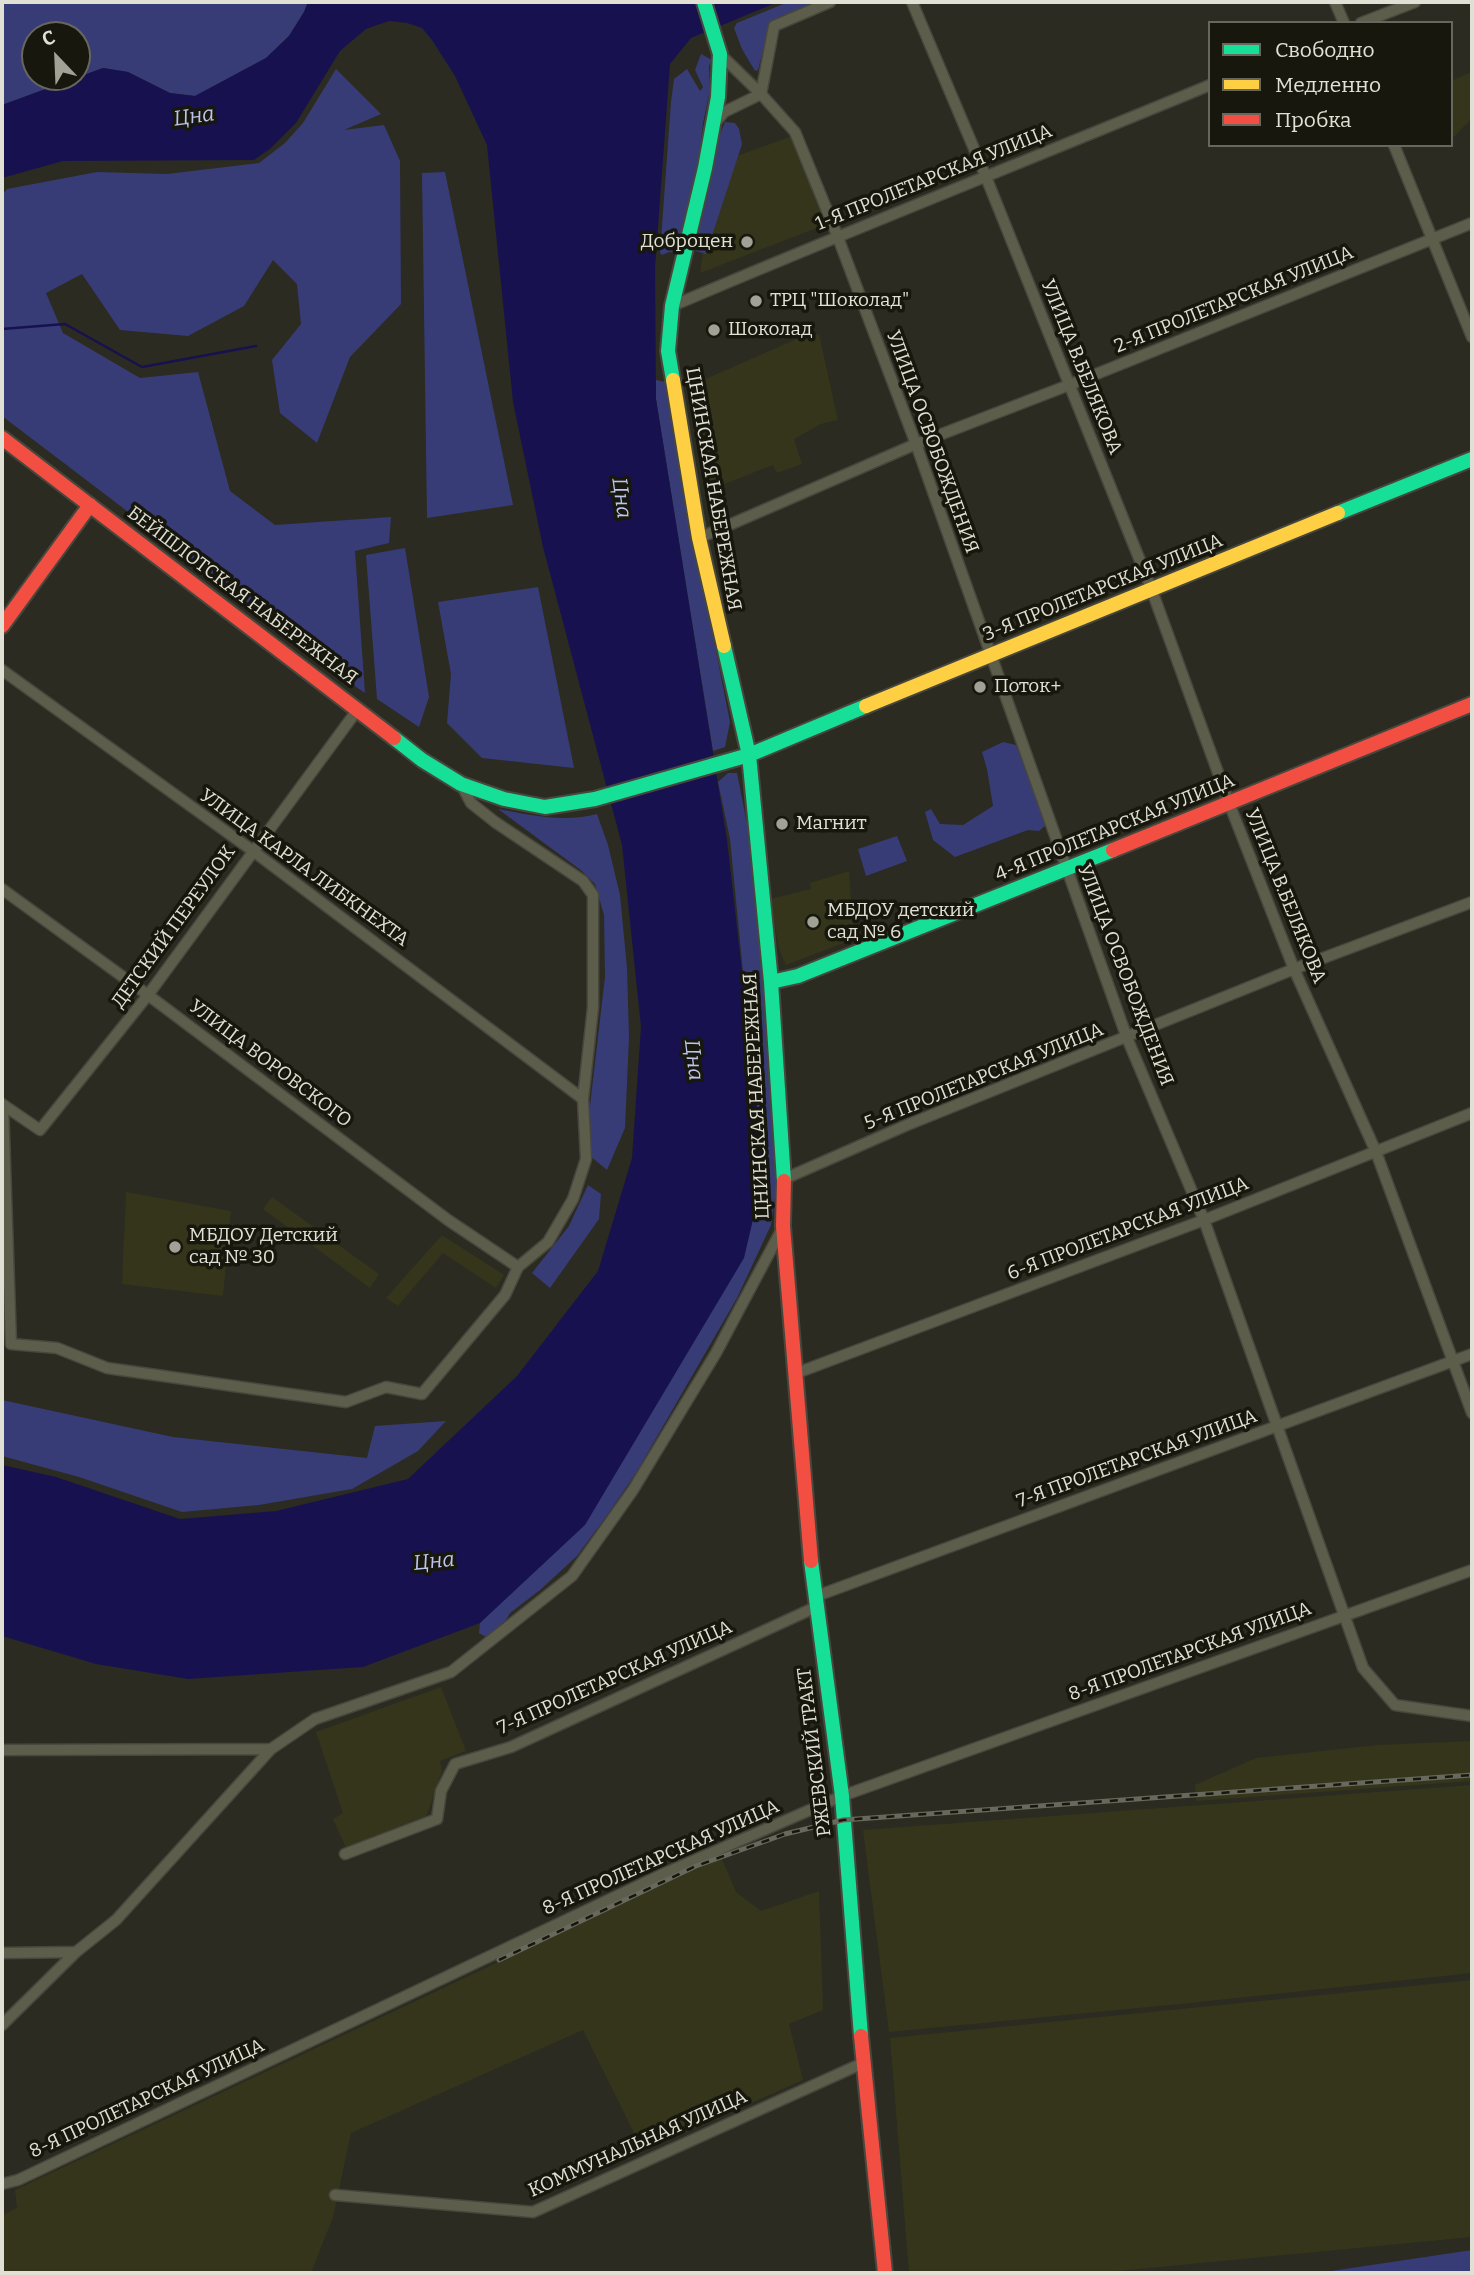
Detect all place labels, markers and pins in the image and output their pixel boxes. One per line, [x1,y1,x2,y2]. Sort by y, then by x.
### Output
place label: Доброцен [641,231,733,253]
marker: Доброцен [739,234,755,250]
place label: ТРЦ "Шоколад" [770,290,909,312]
marker: ТРЦ "Шоколад" [748,293,764,309]
place label: Шоколад [728,319,812,341]
marker: Шоколад [706,322,722,338]
place label: Поток+ [994,676,1061,698]
marker: Поток+ [972,679,988,695]
place label: Магнит [796,813,867,835]
marker: Магнит [774,816,790,832]
place label: МБДОУ детский сад № 6 [827,900,974,944]
marker: МБДОУ детский сад № 6 [805,914,821,930]
place label: МБДОУ Детский сад № 30 [189,1225,338,1269]
marker: МБДОУ Детский сад № 30 [167,1239,183,1255]

